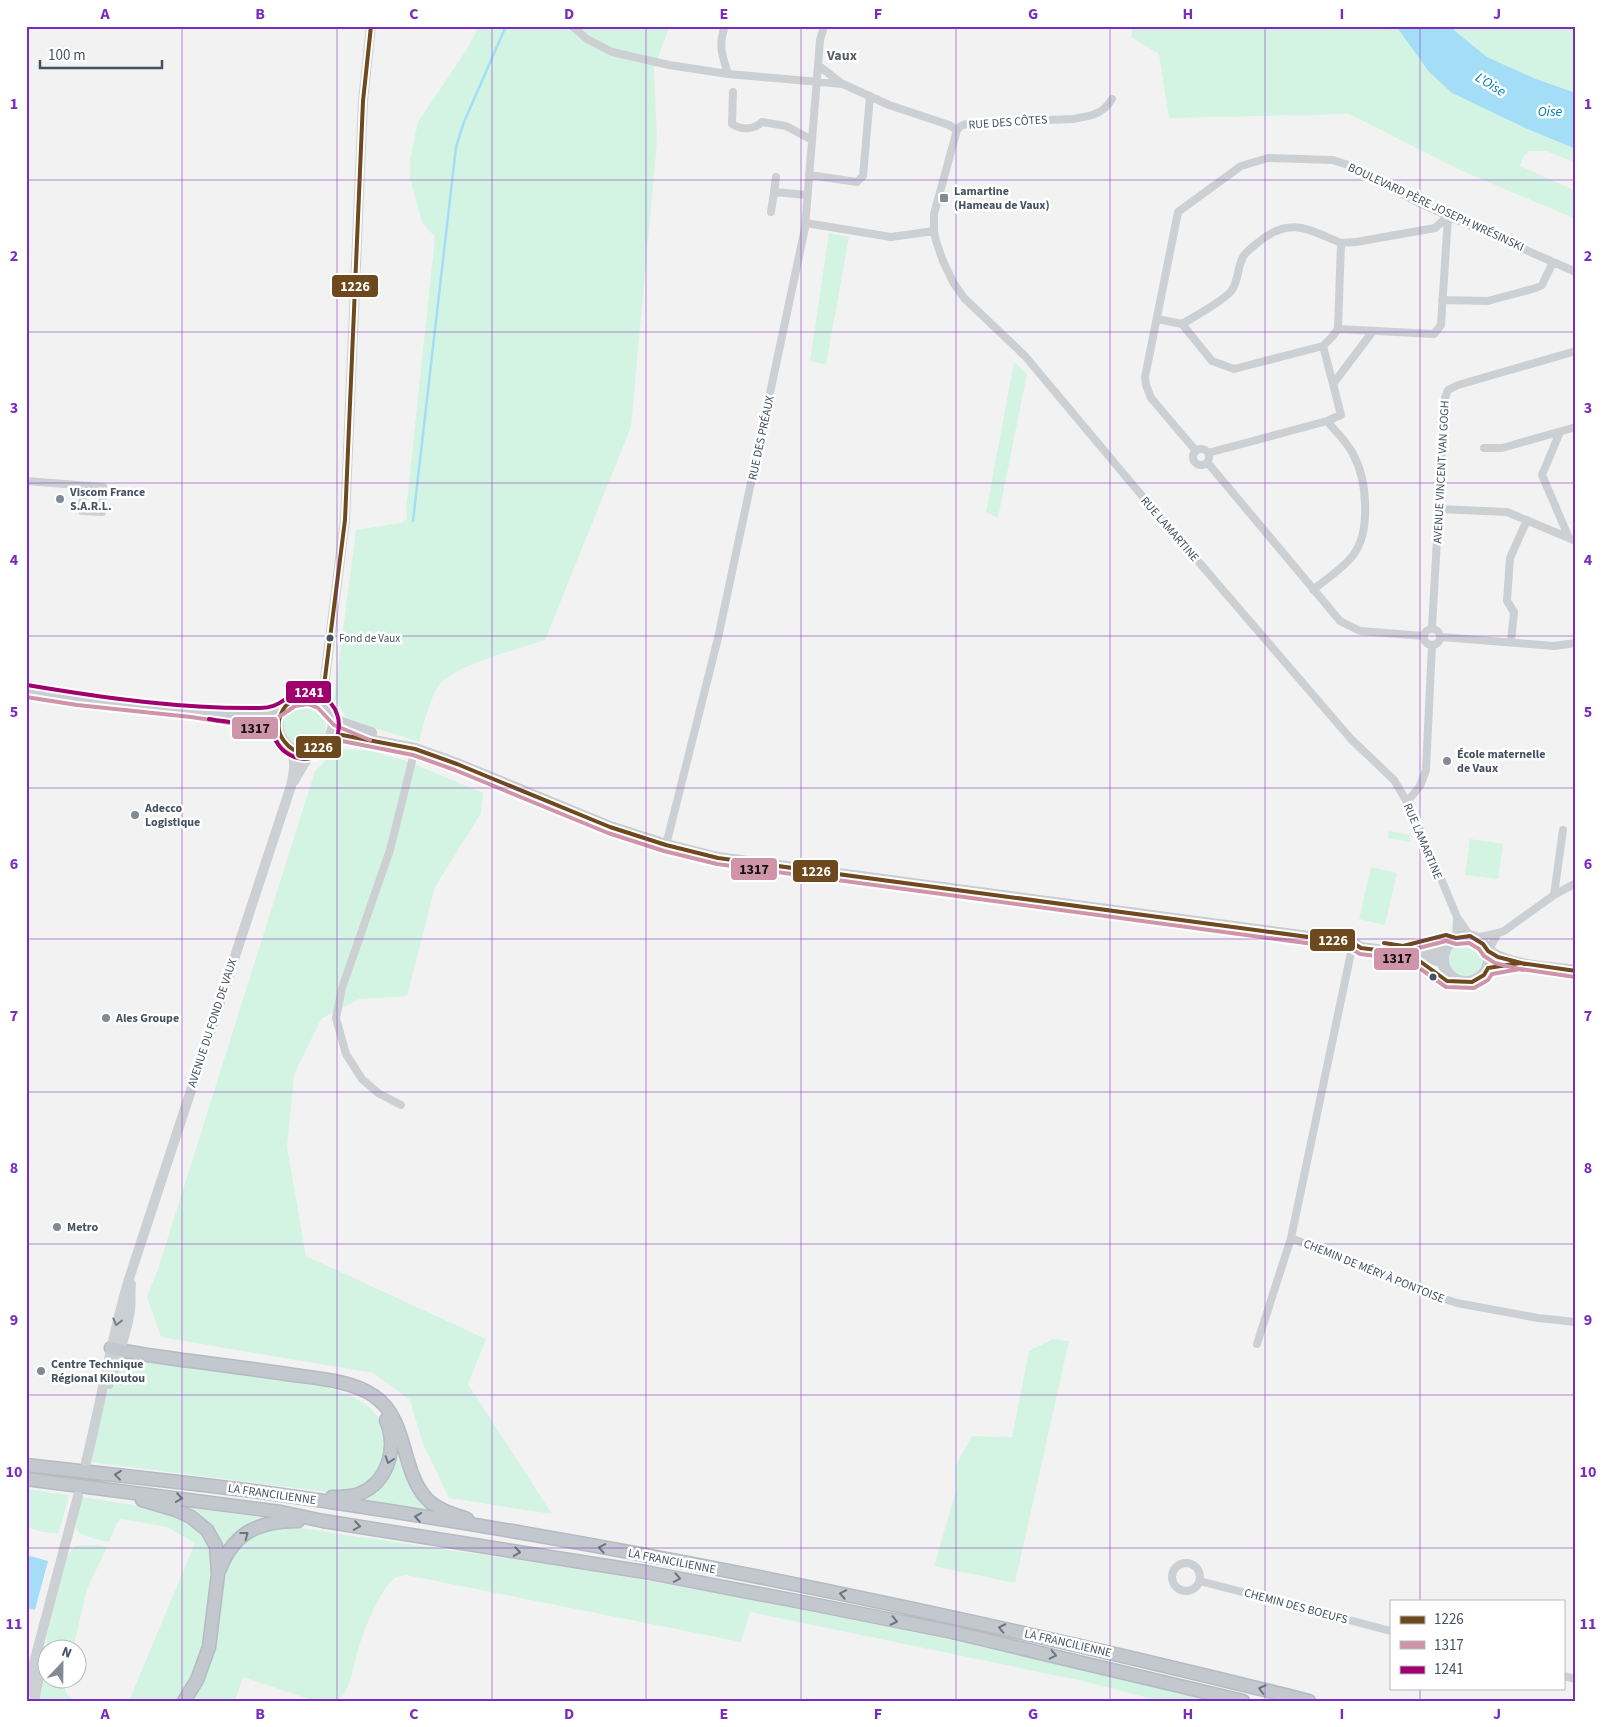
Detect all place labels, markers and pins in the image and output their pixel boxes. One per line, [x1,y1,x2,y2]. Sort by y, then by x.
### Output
place label: Lamartine (Hameau de Vaux) [954,183,1050,214]
marker: Lamartine (Hameau de Vaux) [938,192,950,204]
place label: Viscom France S.A.R.L. [69,484,145,515]
marker: Viscom France S.A.R.L. [54,493,66,505]
place label: Fond de Vaux [339,631,400,646]
marker: Fond de Vaux [325,633,335,643]
place label: École maternelle de Vaux [1457,746,1545,777]
marker: École maternelle de Vaux [1441,755,1453,767]
place label: Adecco Logistique [144,800,200,831]
marker: Adecco Logistique [129,809,141,821]
unlabelled marker [1428,972,1438,982]
place label: Ales Groupe [115,1010,179,1027]
marker: Ales Groupe [100,1012,112,1024]
place label: Metro [67,1219,98,1236]
marker: Metro [51,1221,63,1233]
place label: Centre Technique Régional Kiloutou [51,1356,145,1387]
marker: Centre Technique Régional Kiloutou [35,1365,47,1377]

